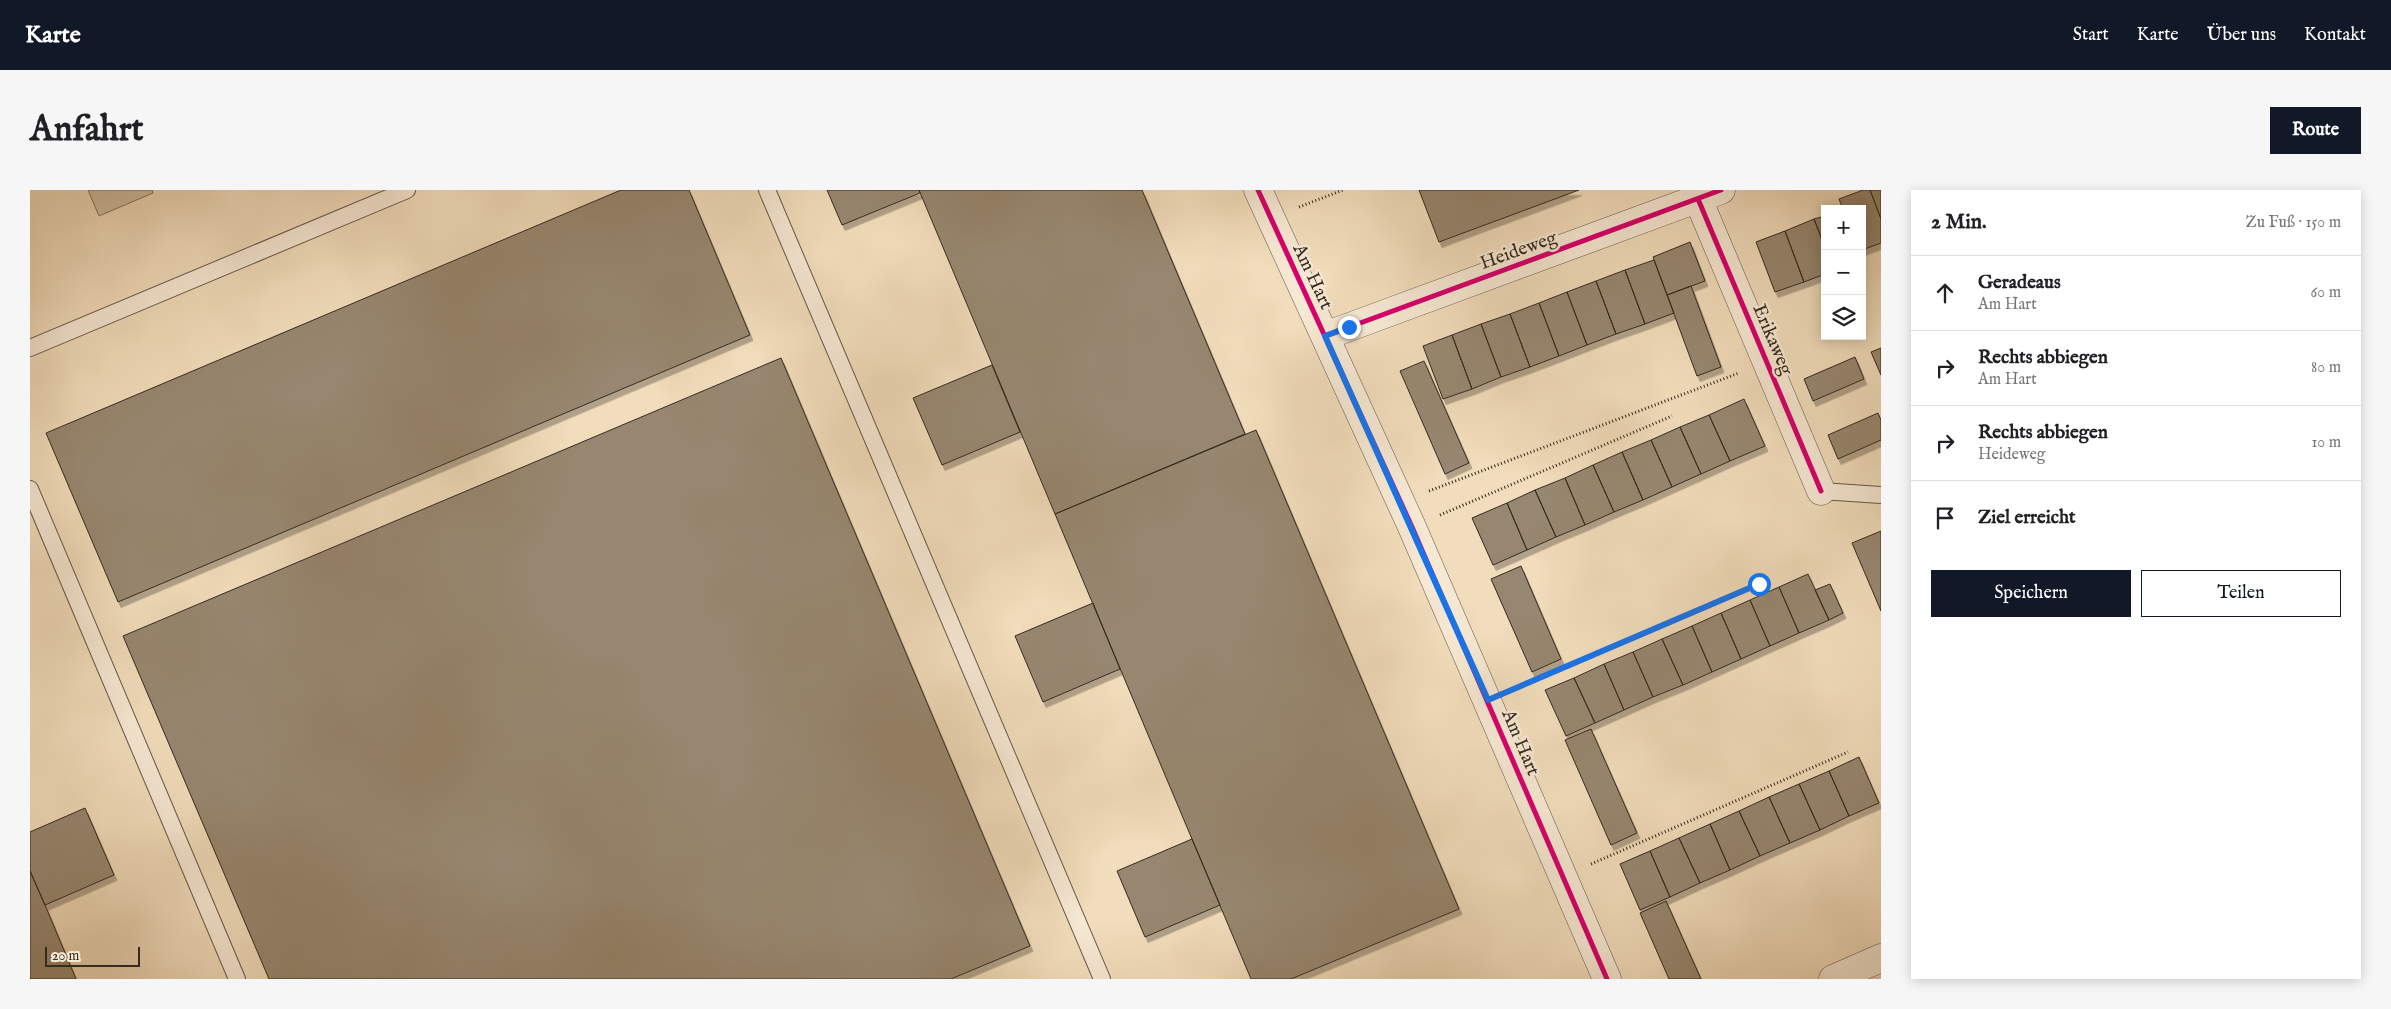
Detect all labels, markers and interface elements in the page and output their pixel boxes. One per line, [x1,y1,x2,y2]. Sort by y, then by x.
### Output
text: Karte [25,20,81,51]
text: Start [2073,24,2109,47]
text: Karte [2137,24,2179,47]
text: Über uns [2207,24,2276,47]
text: Kontakt [2304,24,2366,47]
button: Route [2270,107,2361,154]
text: Anfahrt [30,108,144,153]
map controls [1821,205,1866,340]
button: + [1821,205,1866,250]
text: 2 Min. [1931,209,1987,236]
text: Zu Fuß · 150 m [2245,213,2341,233]
street label: Heideweg [1477,226,1561,276]
street label: Am Hart [1286,239,1338,314]
button: − [1821,250,1866,295]
text: Geradeaus [1978,271,2061,295]
icon: ahead [1931,279,1959,307]
text: 60 m [2311,283,2341,303]
button: layers [1821,295,1866,340]
text: Am Hart [1978,295,2037,315]
street label: Erikaweg [1747,301,1798,380]
route end [1338,316,1361,339]
text: Rechts abbiegen [1978,346,2108,370]
icon: right [1931,354,1959,382]
text: 80 m [2311,358,2341,378]
text: Am Hart [1978,370,2037,390]
text: Rechts abbiegen [1978,421,2108,445]
icon: right [1931,429,1959,457]
text: 10 m [2311,433,2341,453]
text: Heideweg [1978,445,2045,465]
icon: arrive [1931,504,1959,532]
text: Ziel erreicht [1978,506,2076,530]
button: Speichern [1931,570,2131,617]
button: Teilen [2141,570,2341,617]
route start [1748,573,1771,596]
street label: Am Hart [1495,705,1545,780]
scale bar [45,944,140,967]
text: 20 m [52,947,79,965]

